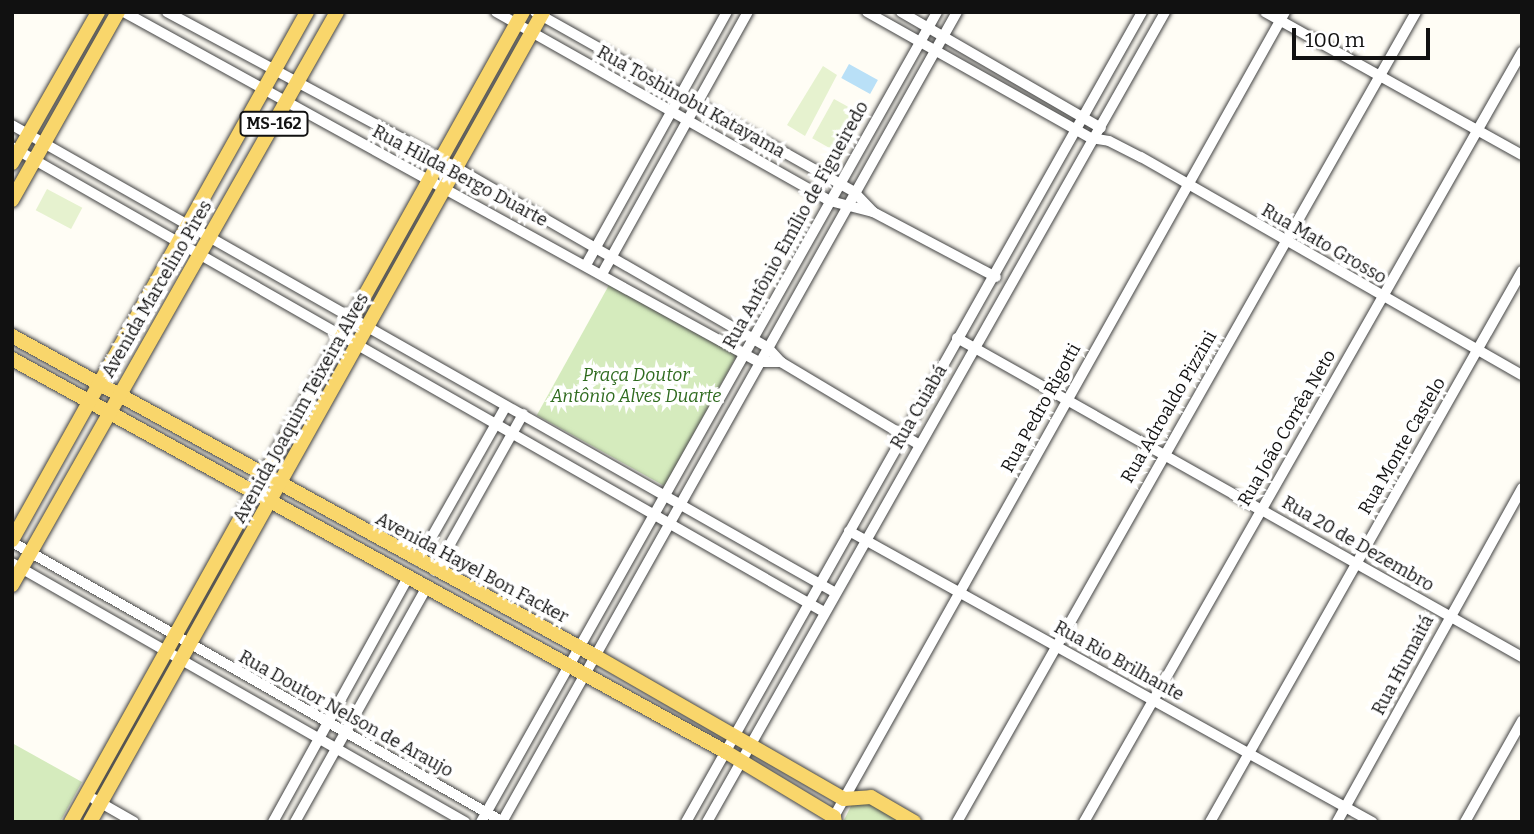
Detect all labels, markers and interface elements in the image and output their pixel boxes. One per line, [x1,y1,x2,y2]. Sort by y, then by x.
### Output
scale bar [1296,14,1434,58]
text: 100 m [1305,27,1365,53]
street label: Rua Toshinobu Katayama [593,41,789,163]
street label: Rua Antônio Emílio de Figueiredo [719,97,873,353]
road number: MS-162 [239,112,309,136]
street label: Rua Hilda Bergo Duarte [369,121,551,231]
street label: Avenida Marcelino Pires [97,196,217,382]
street label: Rua Mato Grosso [1258,199,1390,289]
street label: Avenida Joaquim Teixeira Alves [229,289,373,527]
street label: Rua Adroaldo Pizzini [1117,327,1221,487]
street label: Rua Pedro Rigotti [997,340,1085,476]
street label: Rua João Corrêa Neto [1234,346,1340,510]
street label: Rua Cuiabá [886,361,952,453]
park label: Praça Doutor Antônio Alves Duarte [551,365,721,408]
street label: Rua Monte Castelo [1354,374,1450,518]
street label: Rua 20 de Dezembro [1278,492,1438,596]
street label: Avenida Hayel Bon Facker [372,508,572,628]
street label: Rua Humaitá [1368,611,1438,719]
street label: Rua Rio Brilhante [1050,616,1188,706]
street label: Rua Doutor Nelson de Araujo [235,646,457,782]

